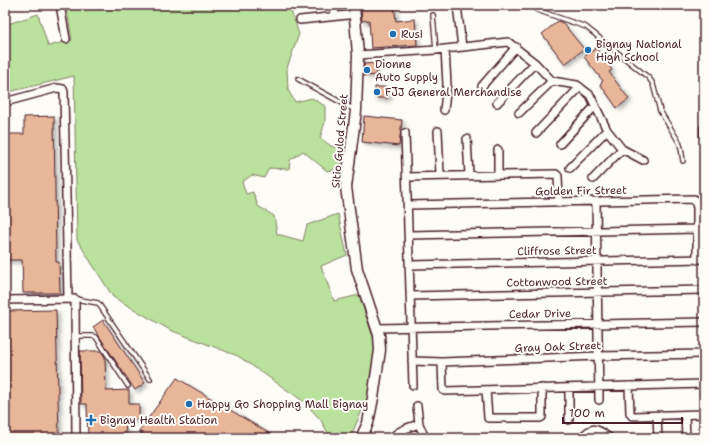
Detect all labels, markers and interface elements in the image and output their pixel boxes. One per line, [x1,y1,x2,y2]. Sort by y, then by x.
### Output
place label: Rusi [401,27,423,42]
marker: Rusi [388,29,398,39]
place label: Bignay National High School [596,37,682,65]
marker: Bignay National High School [583,45,593,55]
place label: Dionne Auto Supply [375,57,438,85]
marker: Dionne Auto Supply [362,65,372,75]
place label: FJJ General Merchandise [385,85,522,100]
marker: FJJ General Merchandise [372,87,382,97]
street label: Sitio Gulod Street [328,93,352,189]
street label: Golden Fir Street [535,183,627,199]
street label: Cliffrose Street [517,243,597,259]
street label: Cottonwood Street [506,274,608,290]
street label: Cedar Drive [509,306,571,322]
street label: Gray Oak Street [514,338,602,356]
place label: Happy Go Shopping Mall Bignay [197,397,368,412]
marker: Happy Go Shopping Mall Bignay [184,399,194,409]
scale bar [563,399,682,425]
text: 100 m [569,405,605,421]
place label: Bignay Health Station [100,413,217,428]
marker: Bignay Health Station [85,414,97,426]

